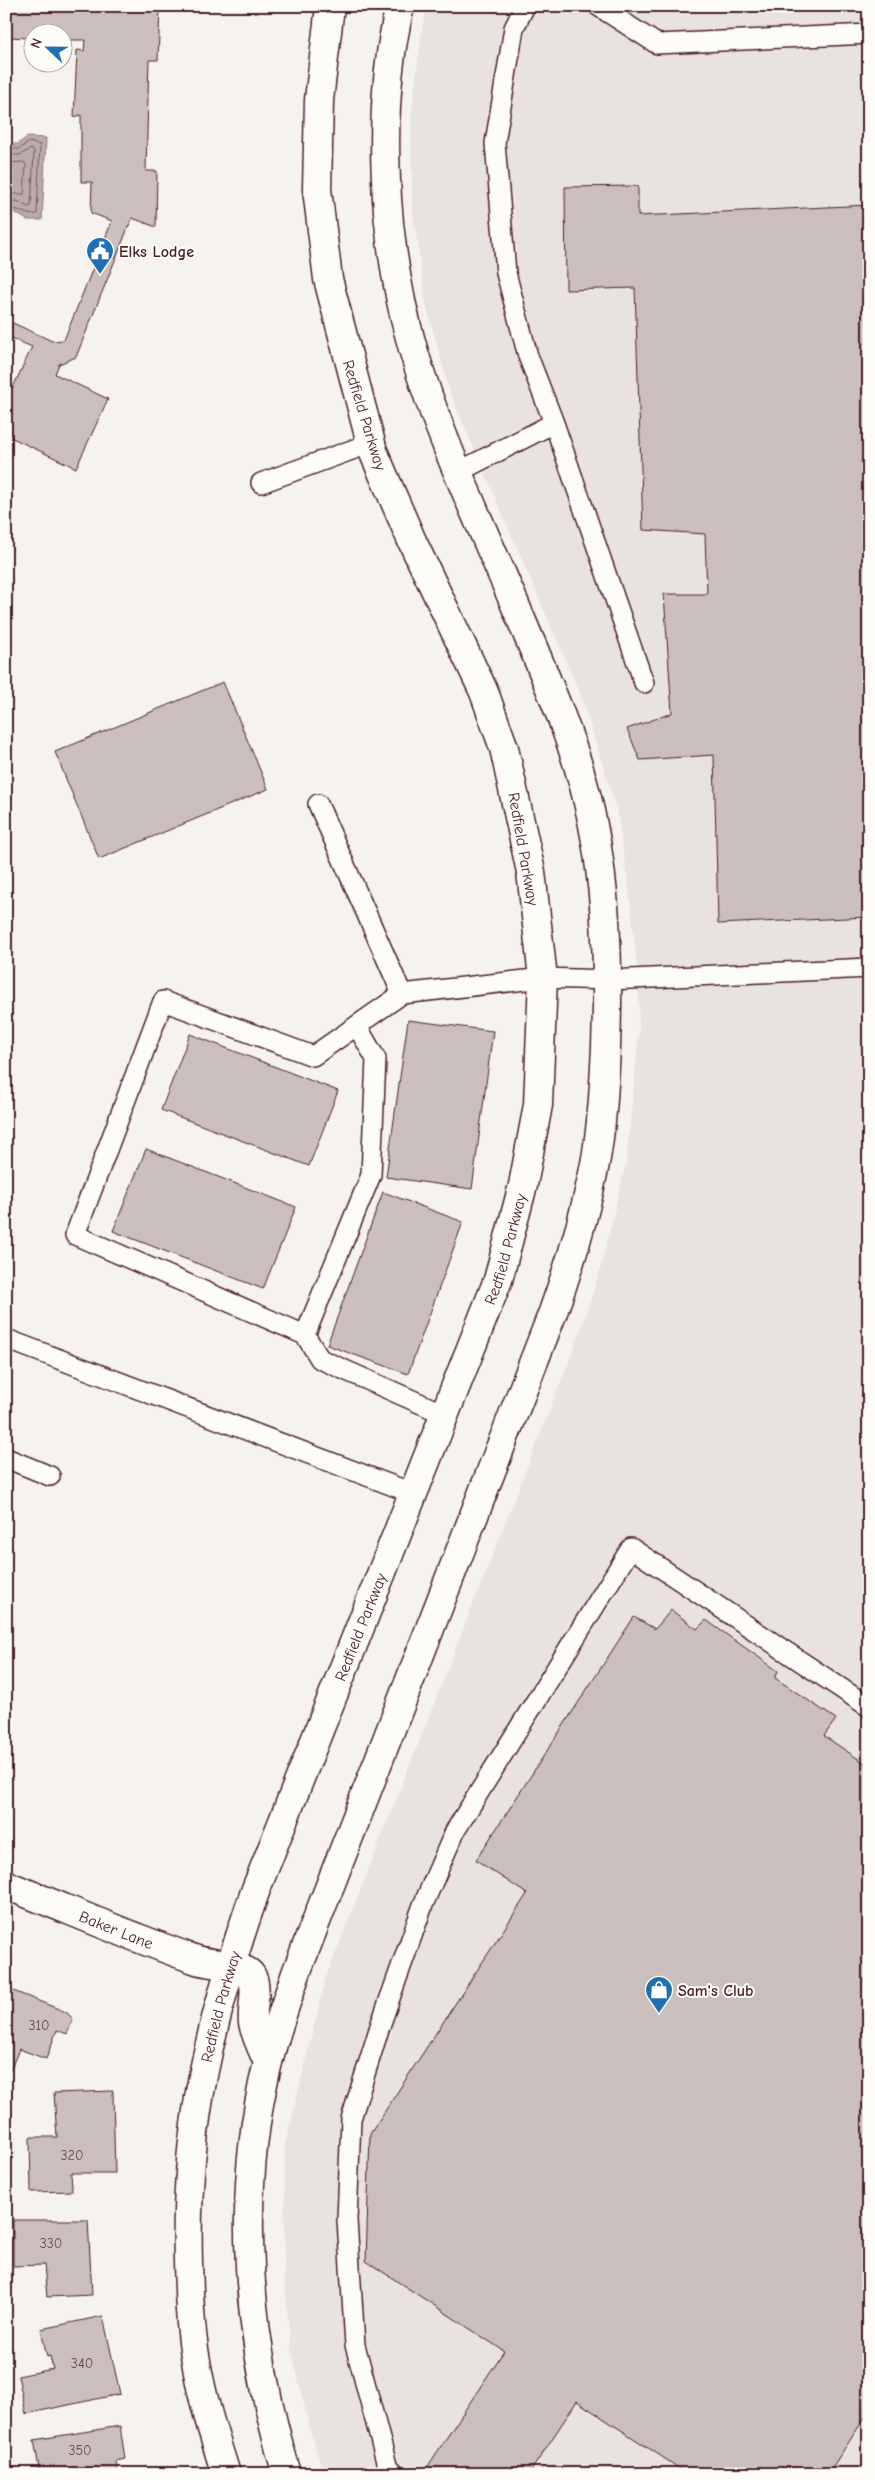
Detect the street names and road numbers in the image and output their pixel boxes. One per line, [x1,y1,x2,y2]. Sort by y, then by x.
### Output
street label: Redfield Parkway [339,358,390,474]
street label: Redfield Parkway [504,791,542,908]
street label: Redfield Parkway [481,1191,531,1308]
street label: Redfield Parkway [332,1570,391,1684]
street label: Baker Lane [76,1907,156,1953]
street label: Redfield Parkway [198,1948,245,2064]

